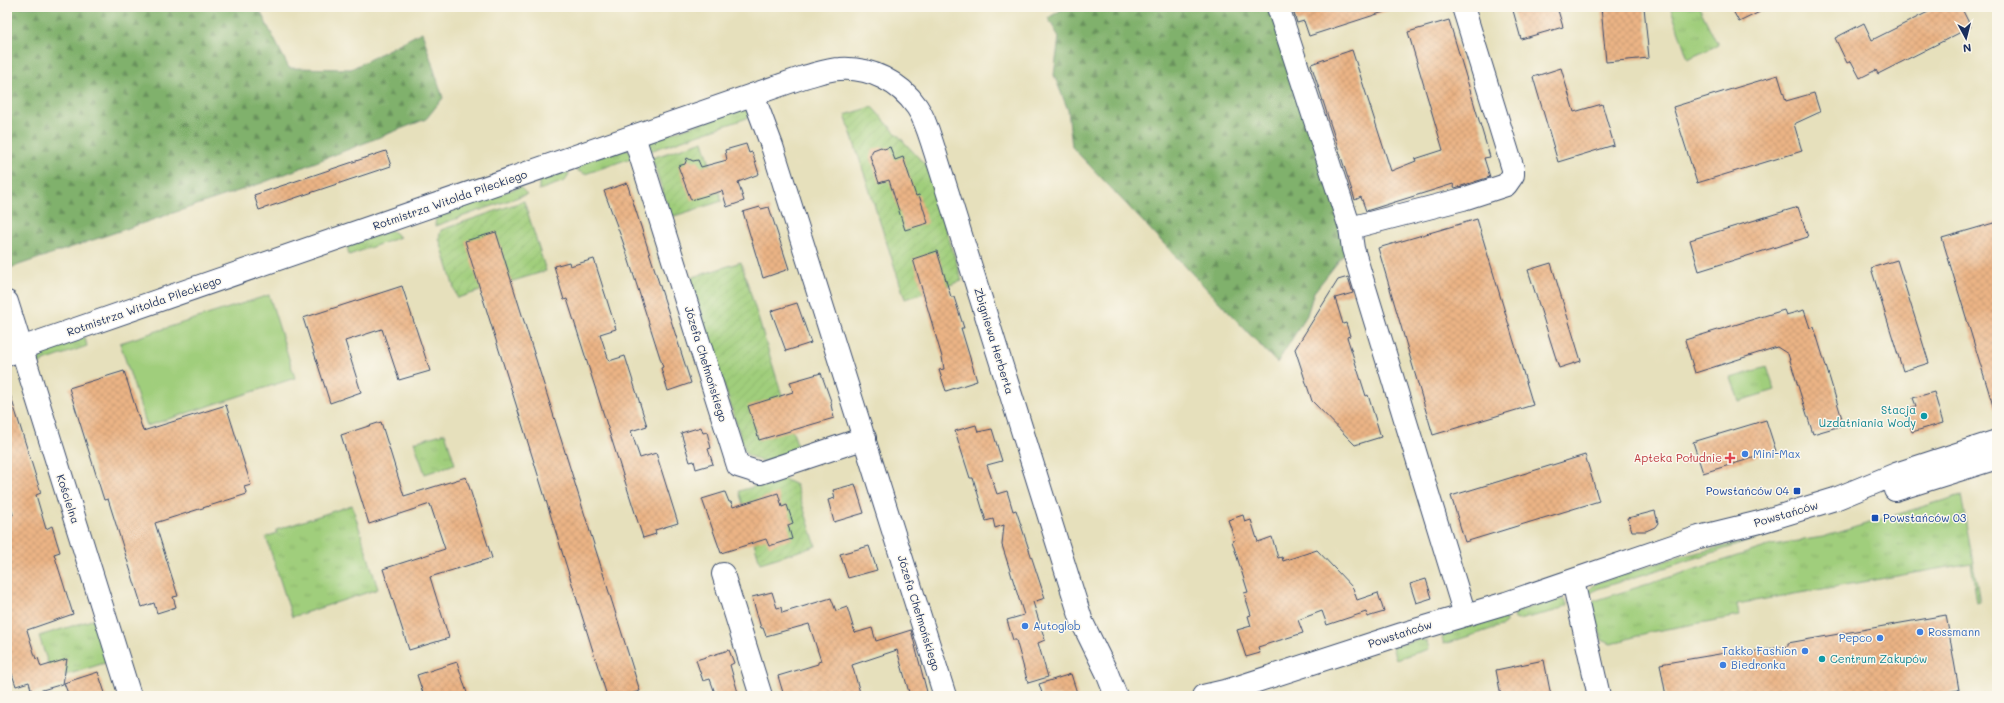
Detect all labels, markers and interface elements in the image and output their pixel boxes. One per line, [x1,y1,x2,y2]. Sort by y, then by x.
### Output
north arrow [1946,18,1986,58]
text: N [1962,40,1972,56]
street label: Rotmistrza Witolda Pileckiego [371,166,529,233]
street label: Rotmistrza Witolda Pileckiego [65,272,223,339]
street label: Zbigniewa Herberta [971,286,1018,396]
street label: Józefa Chełmońskiego [682,304,731,424]
place label: Stacja Uzdatniania Wody [1819,402,1916,430]
marker: Stacja Uzdatniania Wody [1919,411,1929,421]
place label: Mini-Max [1753,446,1801,461]
marker: Mini-Max [1740,449,1750,459]
place label: Apteka Południe [1634,450,1722,465]
marker: Apteka Południe [1725,453,1735,463]
street label: Kościelna [53,472,84,526]
place label: Powstańców 04 [1706,483,1790,498]
marker: Powstańców 04 [1792,486,1802,496]
street label: Powstańców [1752,497,1820,530]
place label: Powstańców 03 [1883,510,1967,525]
marker: Powstańców 03 [1870,513,1880,523]
street label: Józefa Chełmońskiego [895,553,944,673]
street label: Powstańców [1366,616,1434,651]
place label: Autoglob [1033,618,1081,633]
marker: Autoglob [1020,621,1030,631]
place label: Rossmann [1928,624,1980,639]
marker: Rossmann [1915,627,1925,637]
place label: Pepco [1839,630,1872,645]
marker: Pepco [1875,633,1885,643]
place label: Takko Fashion [1722,643,1797,658]
marker: Takko Fashion [1800,646,1810,656]
place label: Centrum Zakupów [1830,651,1927,666]
marker: Centrum Zakupów [1817,654,1827,664]
place label: Biedronka [1731,657,1786,672]
marker: Biedronka [1718,660,1728,670]

